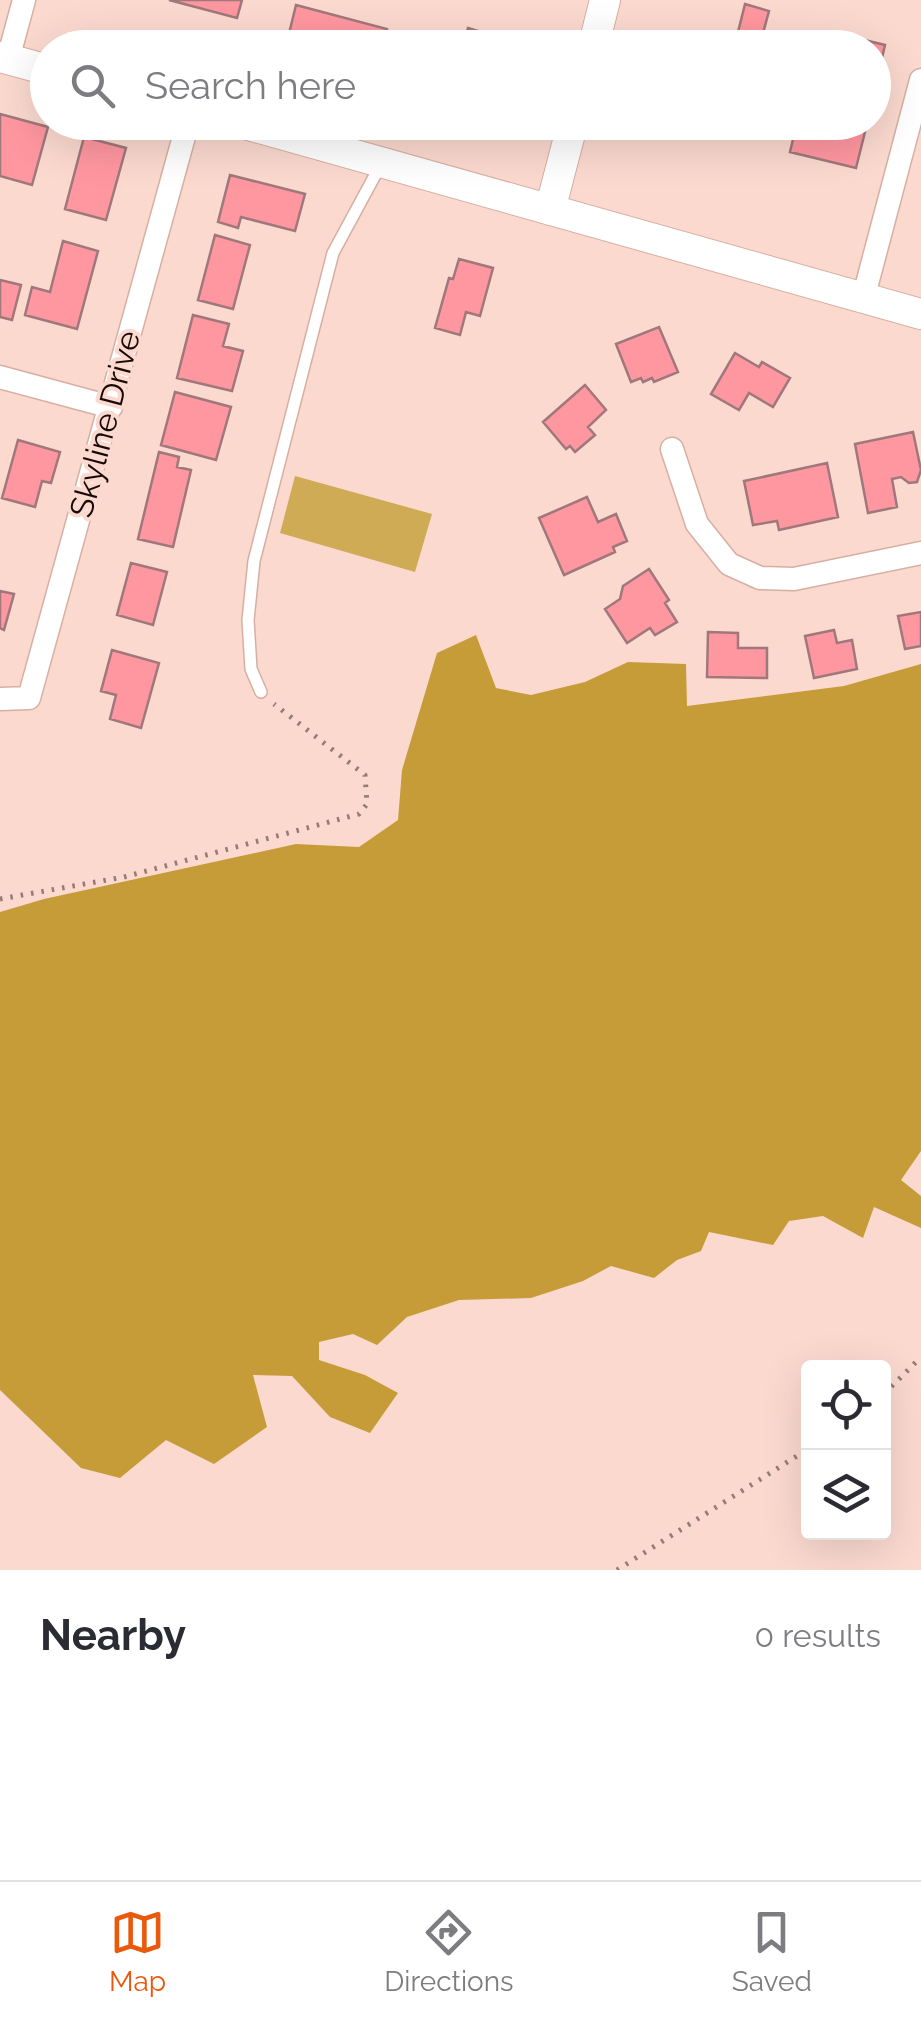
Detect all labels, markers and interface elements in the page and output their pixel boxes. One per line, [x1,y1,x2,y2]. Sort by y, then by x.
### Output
search box [30,30,891,140]
icon: search [65,58,120,113]
text: Search here [145,63,356,108]
street label: Skyline Drive [62,327,147,521]
map controls [801,1360,891,1540]
button: locate [801,1360,891,1450]
button: layers [801,1450,891,1540]
text: Nearby [40,1611,186,1660]
text: 0 results [754,1617,881,1654]
tab: Map [109,1905,166,1998]
tab: Directions [384,1905,514,1998]
tab: Saved [732,1905,812,1998]

